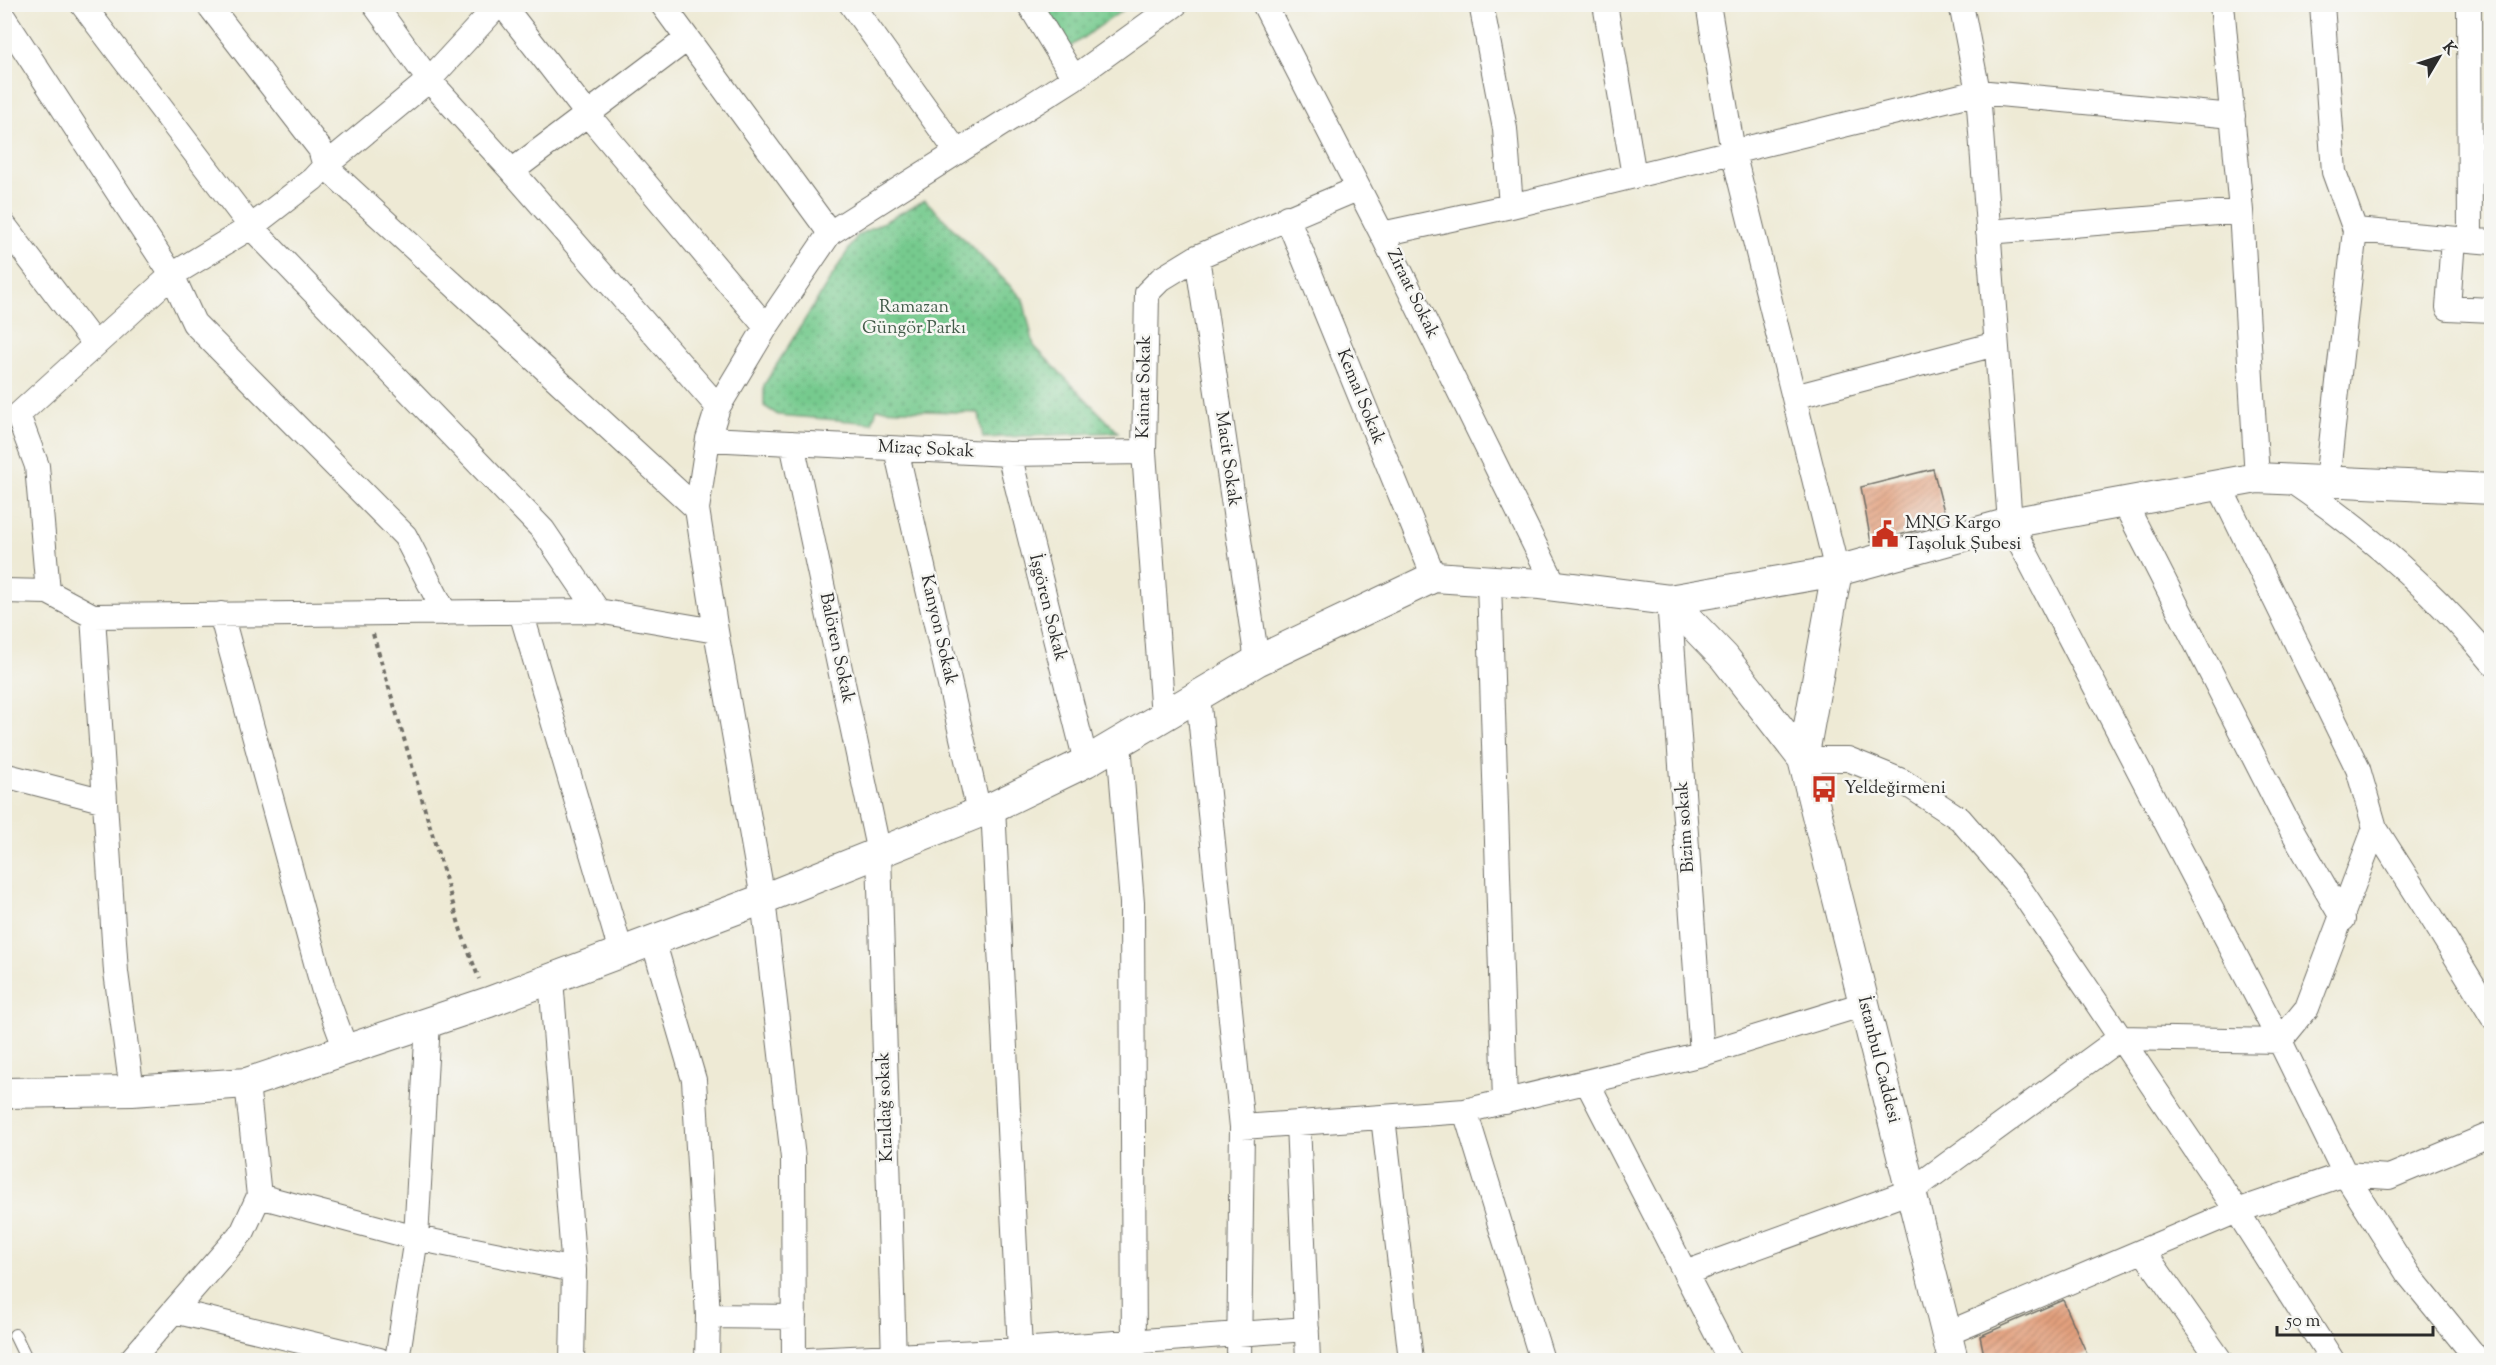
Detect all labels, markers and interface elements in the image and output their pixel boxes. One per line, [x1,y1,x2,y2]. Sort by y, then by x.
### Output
north arrow [2409,27,2469,87]
text: K [2436,37,2462,61]
street label: Ziraat Sokak [1379,245,1445,343]
park label: Ramazan Güngör Parkı [862,295,966,342]
street label: Kainat Sokak [1131,335,1159,439]
street label: Kemal Sokak [1329,345,1391,449]
street label: Macit Sokak [1207,410,1247,509]
street label: Mizaç Sokak [877,434,975,466]
place label: MNG Kargo Taşoluk Şubesi [1905,511,2021,558]
public building icon: MNG Kargo Taşoluk Şubesi [1870,519,1900,549]
street label: İşgören Sokak [1021,552,1073,664]
street label: Kanyon Sokak [913,572,963,688]
street label: Balören Sokak [812,590,860,706]
bus stop icon: Yeldeğirmeni [1809,774,1839,804]
place label: Yeldeğirmeni [1844,776,1946,802]
street label: Bizim sokak [1670,780,1702,874]
street label: İstanbul Caddesi [1850,994,1906,1126]
street label: Kızıldağ sokak [871,1051,901,1163]
scale bar [2277,1299,2433,1337]
text: 50 m [2285,1309,2321,1335]

